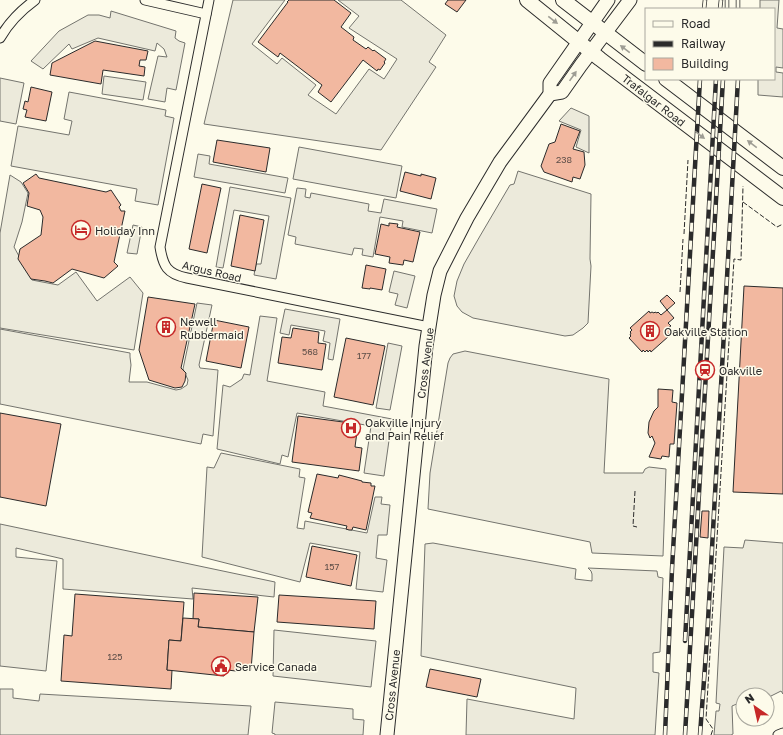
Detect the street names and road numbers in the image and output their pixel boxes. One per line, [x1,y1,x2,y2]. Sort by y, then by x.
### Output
street label: Trafalgar Road [620,71,688,129]
street label: Argus Road [181,258,243,284]
street label: Cross Avenue [414,327,436,399]
street label: Cross Avenue [382,649,402,721]

